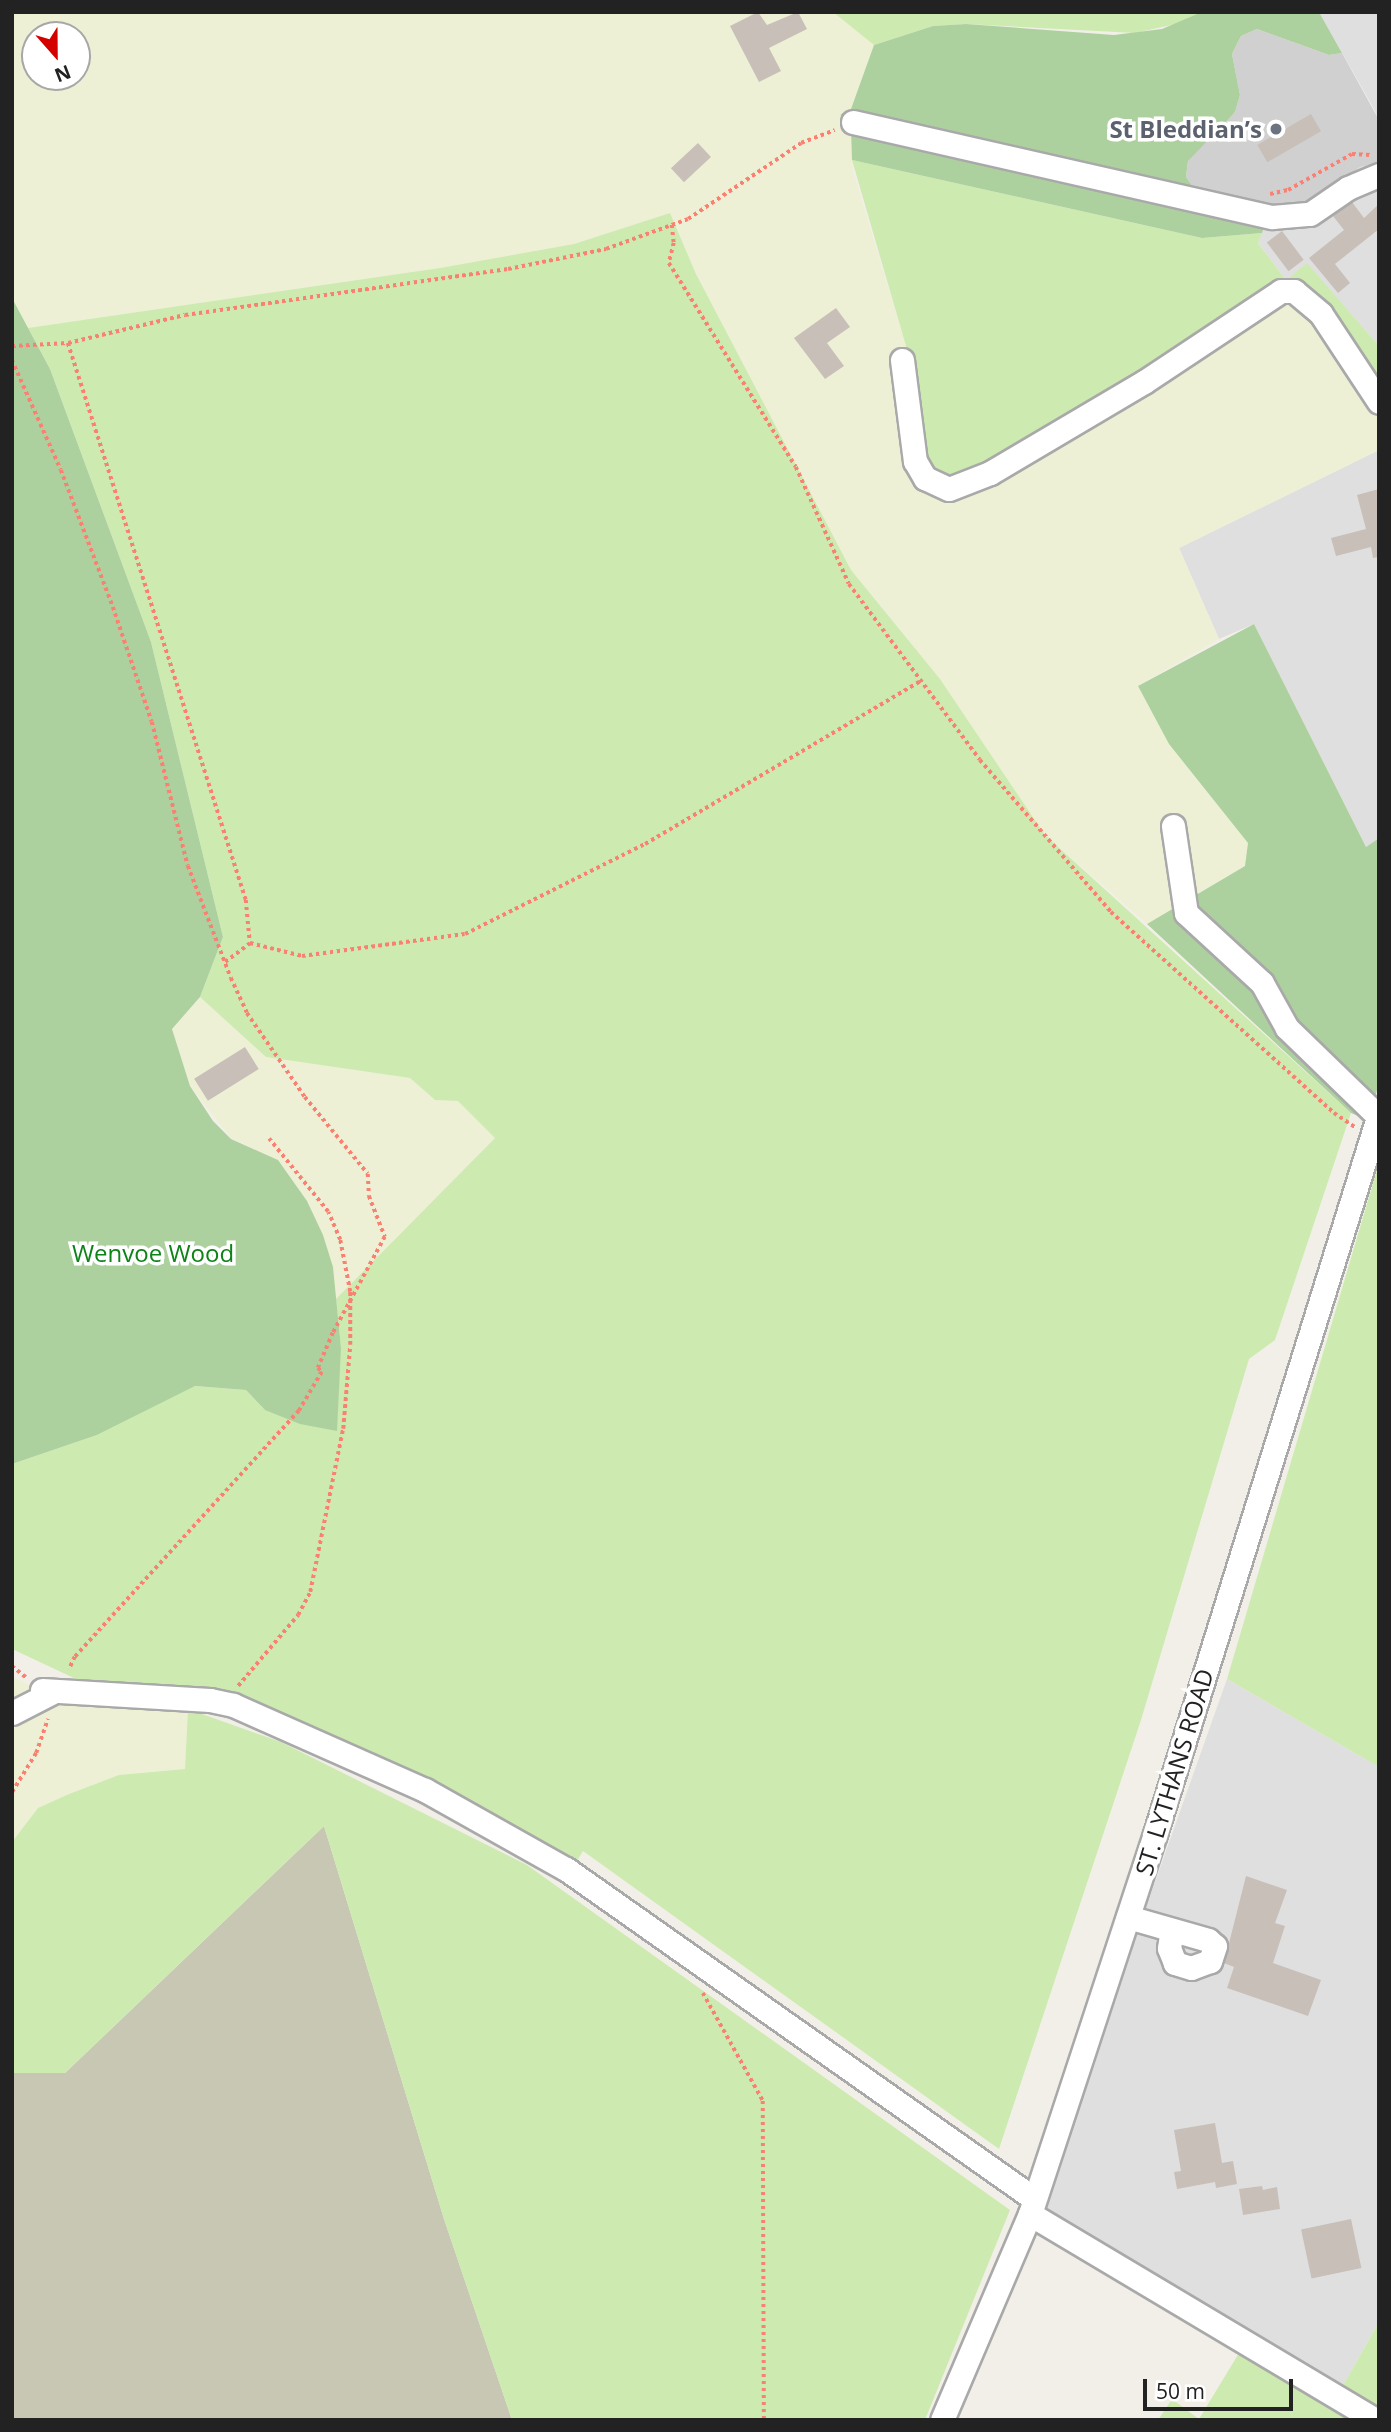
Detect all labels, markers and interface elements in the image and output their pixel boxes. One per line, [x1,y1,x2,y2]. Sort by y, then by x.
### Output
north arrow [21,21,91,91]
text: N [51,59,75,89]
place label: St Bleddian’s [1109,115,1262,143]
marker: St Bleddian’s [1268,121,1284,137]
park label: Wenvoe Wood [72,1239,234,1267]
street label: ST. LYTHANS ROAD [1129,1665,1219,1879]
scale bar [1146,2366,1296,2410]
text: 50 m [1156,2377,1205,2405]

